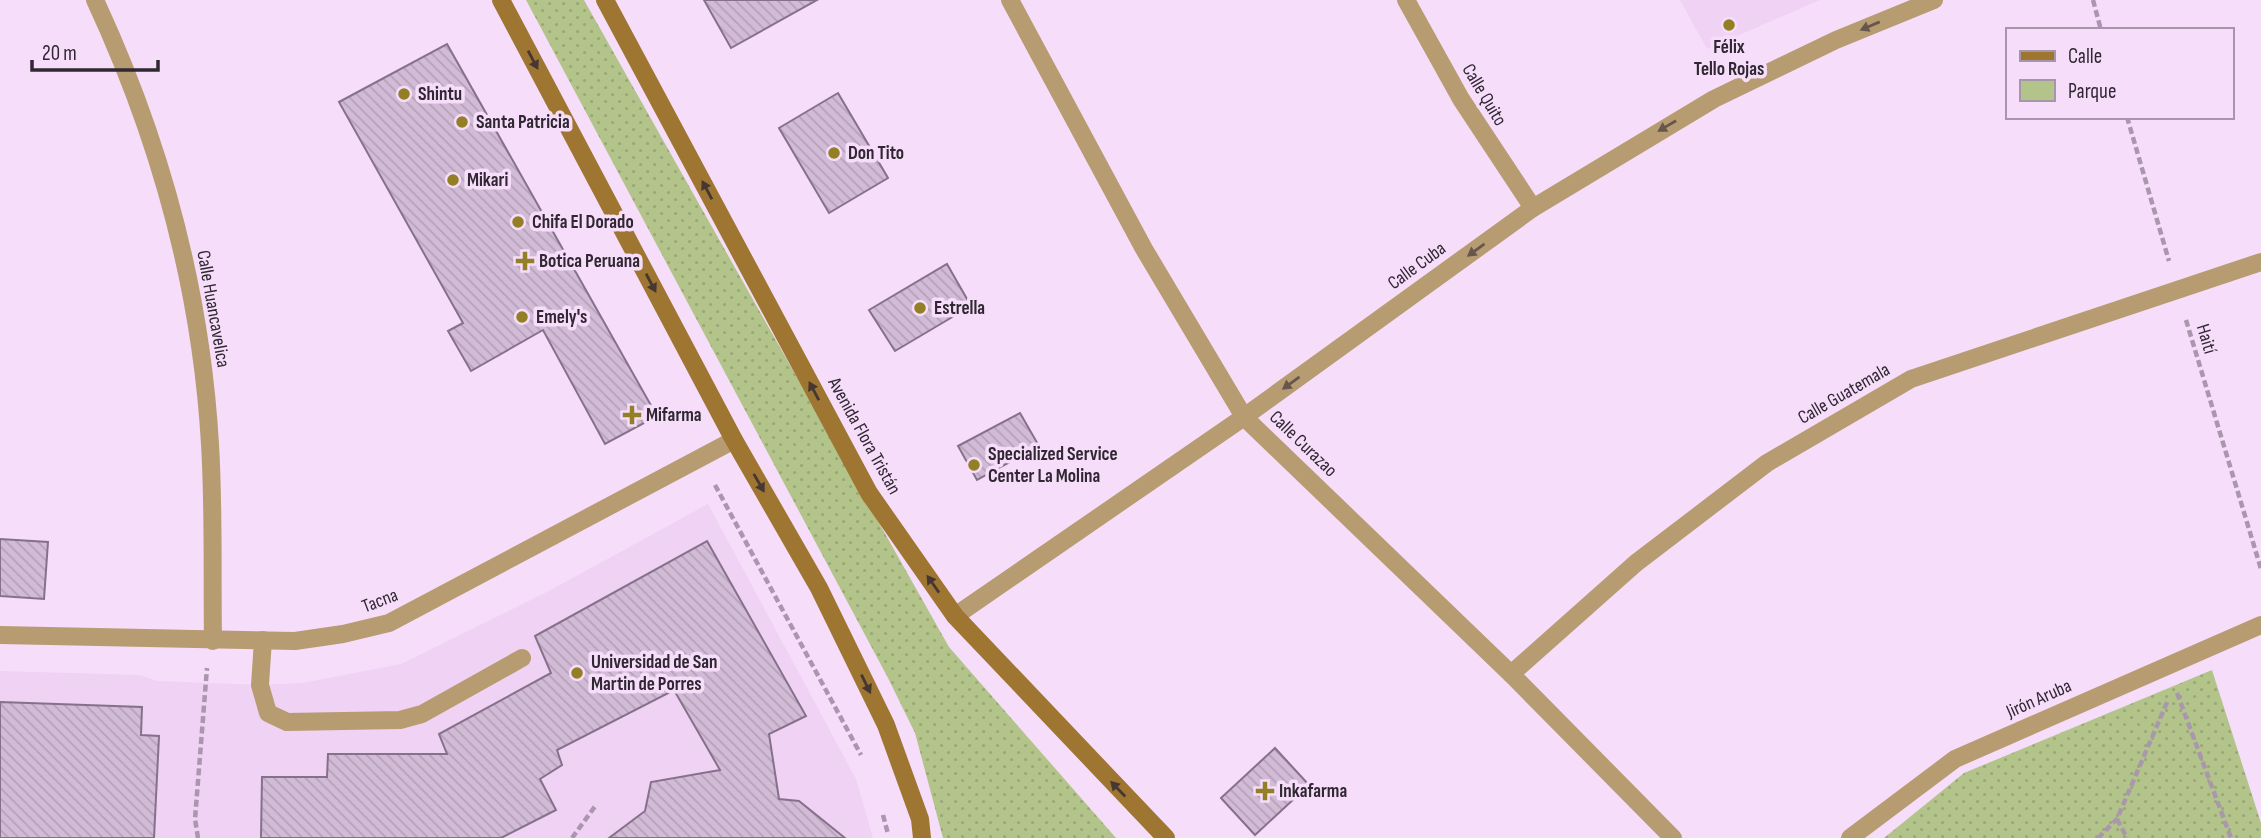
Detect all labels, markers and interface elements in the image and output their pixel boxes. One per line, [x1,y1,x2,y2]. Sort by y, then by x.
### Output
marker: Félix Tello Rojas [1721,17,1737,33]
one-way arrow [1860,21,1881,32]
scale bar [32,28,158,72]
legend [2006,28,2233,119]
place label: Félix Tello Rojas [1694,36,1764,81]
text: 20 m [42,41,77,66]
text: Calle [2068,44,2102,69]
one-way arrow [527,50,539,70]
street label: Calle Quito [1457,60,1511,130]
text: Parque [2068,79,2116,104]
place label: Shintu [418,83,462,106]
marker: Shintu [396,86,412,102]
place label: Santa Patricia [476,111,570,134]
marker: Santa Patricia [454,114,470,130]
one-way arrow [1657,120,1676,133]
place label: Don Tito [848,142,904,165]
marker: Don Tito [826,145,842,161]
place label: Mikari [467,169,508,192]
marker: Mikari [445,172,461,188]
one-way arrow [701,180,713,200]
place label: Chifa El Dorado [532,211,634,234]
marker: Chifa El Dorado [510,214,526,230]
street label: Calle Cuba [1383,237,1451,295]
one-way arrow [1466,243,1485,257]
street label: Calle Huancavelica [191,249,235,369]
place label: Botica Peruana [539,250,640,273]
marker: Botica Peruana [517,253,533,269]
one-way arrow [645,273,657,293]
place label: Estrella [934,297,985,320]
marker: Estrella [912,300,928,316]
place label: Emely's [536,306,587,329]
marker: Emely's [514,309,530,325]
street label: Haití [2191,321,2221,357]
street label: Calle Guatemala [1794,358,1894,430]
street label: Avenida Flora Tristán [822,373,906,498]
one-way arrow [1282,376,1300,390]
one-way arrow [809,380,821,400]
place label: Mifarma [646,404,702,427]
street label: Calle Curazao [1264,406,1342,482]
marker: Mifarma [624,407,640,423]
place label: Specialized Service Center La Molina [988,443,1118,488]
marker: Specialized Service Center La Molina [966,457,982,473]
one-way arrow [753,474,765,493]
one-way arrow [926,575,940,593]
street label: Tacna [359,584,401,618]
place label: Universidad de San Martin de Porres [591,651,717,696]
marker: Universidad de San Martin de Porres [569,665,585,681]
one-way arrow [860,674,872,694]
street label: Jirón Aruba [2002,675,2075,724]
place label: Inkafarma [1279,780,1347,803]
one-way arrow [1111,781,1127,798]
marker: Inkafarma [1257,783,1273,799]

